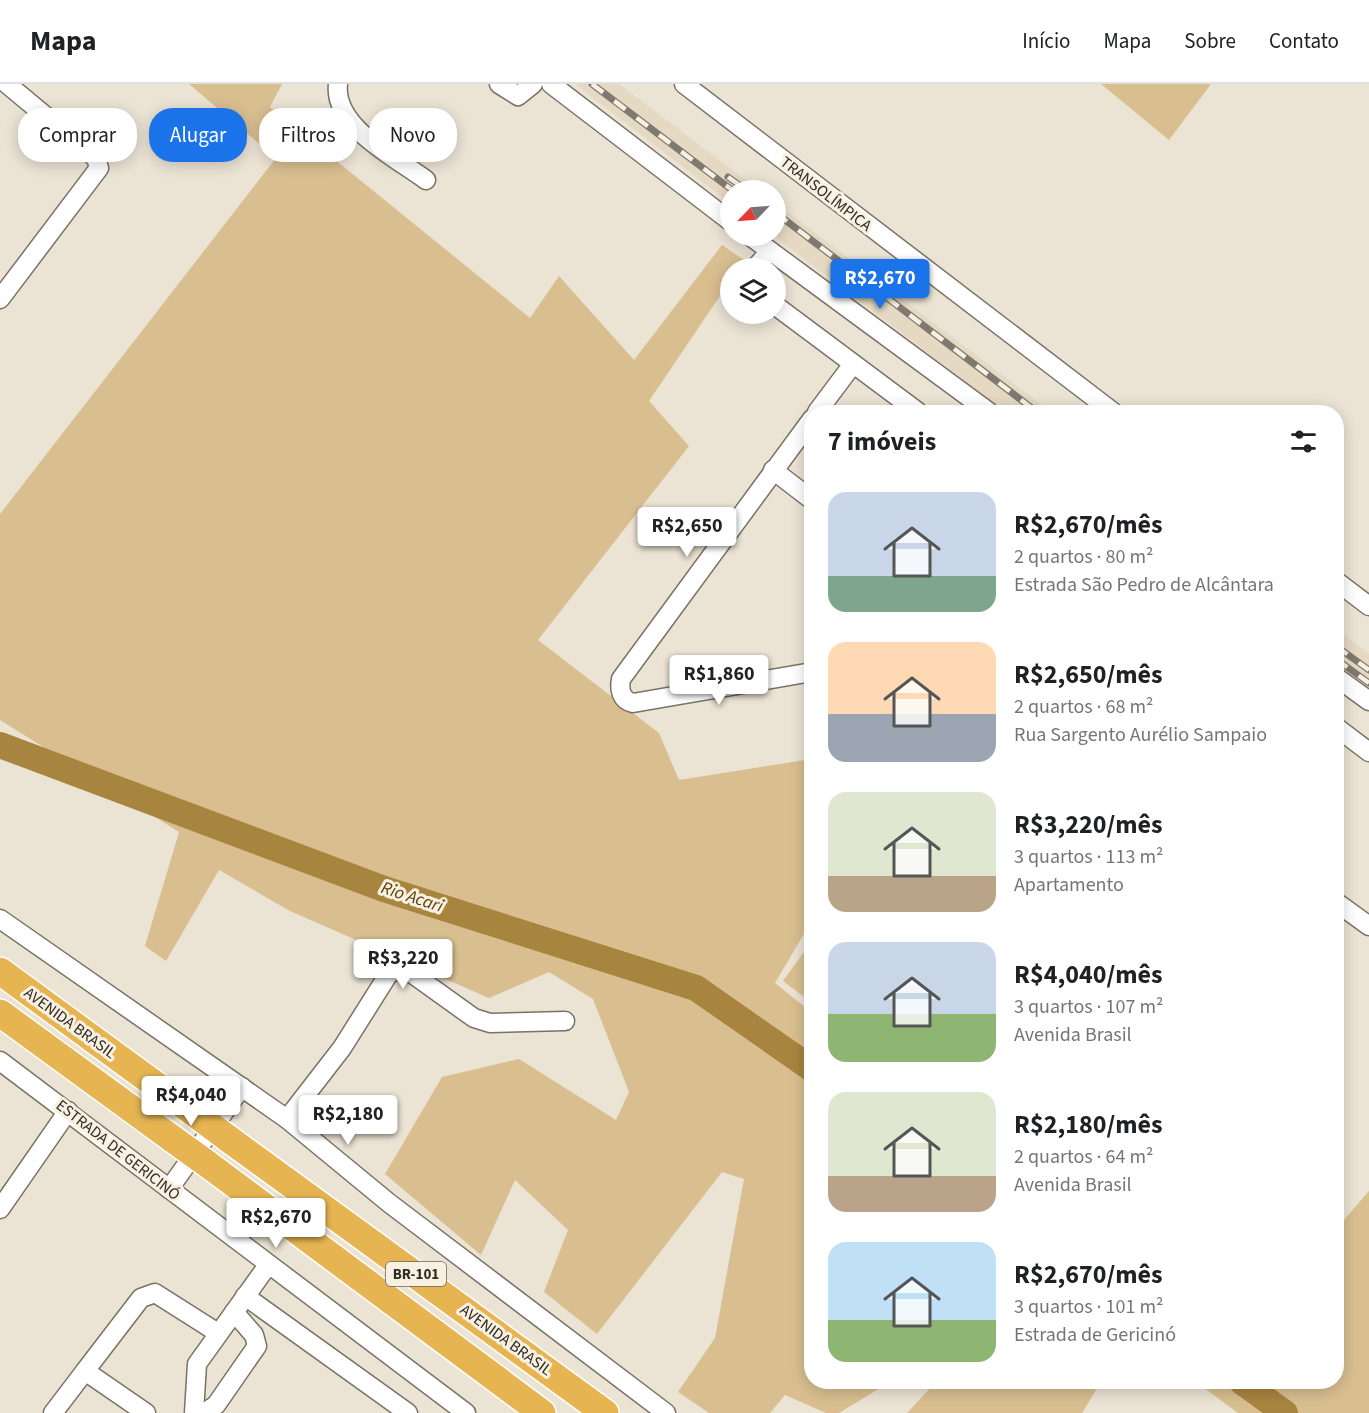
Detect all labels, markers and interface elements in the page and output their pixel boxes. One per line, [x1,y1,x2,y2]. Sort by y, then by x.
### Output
text: Mapa [30,21,97,61]
text: Início [1022,26,1070,56]
text: Mapa [1103,26,1151,56]
text: Sobre [1184,26,1236,56]
text: Contato [1269,26,1339,56]
chip: Comprar [18,108,137,162]
chip: Alugar [149,108,247,162]
chip: Filtros [259,108,357,162]
chip: Novo [369,108,457,162]
street label: TRANSOLÍMPICA [776,151,877,237]
north arrow [720,180,786,246]
map controls [720,180,786,324]
button: layers [720,258,786,324]
pin: R$2,670 [825,259,935,310]
text: R$2,670 [844,264,916,292]
text: 7 imóveis [828,423,936,460]
icon: filters [1287,425,1320,458]
text: R$2,670/mês [1014,506,1162,543]
pin: R$2,650 [632,507,742,558]
text: R$2,650 [651,512,723,540]
icon: home [876,516,948,588]
text: 2 quartos · 80 m² [1014,543,1153,571]
text: Estrada São Pedro de Alcântara [1014,571,1274,599]
pin: R$1,860 [664,655,774,706]
text: R$2,650/mês [1014,656,1162,693]
text: R$1,860 [683,660,755,688]
icon: home [876,666,948,738]
text: 2 quartos · 68 m² [1014,693,1153,721]
text: Rua Sargento Aurélio Sampaio [1014,721,1267,749]
text: R$3,220/mês [1014,806,1162,843]
icon: home [876,816,948,888]
text: 3 quartos · 113 m² [1014,843,1163,871]
text: Apartamento [1014,871,1124,899]
water label: Rio Acari [378,875,447,919]
pin: R$3,220 [348,939,458,990]
text: R$3,220 [367,944,439,972]
text: R$4,040/mês [1014,956,1162,993]
icon: home [876,966,948,1038]
street label: AVENIDA BRASIL [19,982,121,1064]
text: 3 quartos · 107 m² [1014,993,1163,1021]
text: Avenida Brasil [1014,1021,1132,1049]
pin: R$4,040 [136,1076,246,1127]
text: R$4,040 [155,1081,227,1109]
street label: ESTRADA DE GERICINÓ [51,1095,185,1205]
pin: R$2,180 [293,1095,403,1146]
text: R$2,180 [312,1100,384,1128]
text: R$2,180/mês [1014,1106,1162,1143]
icon: home [876,1116,948,1188]
text: 2 quartos · 64 m² [1014,1143,1153,1171]
text: Avenida Brasil [1014,1171,1132,1199]
pin: R$2,670 [221,1198,331,1249]
text: R$2,670 [240,1203,312,1231]
text: R$2,670/mês [1014,1256,1162,1293]
road number: BR-101 [386,1262,446,1286]
icon: home [876,1266,948,1338]
text: 3 quartos · 101 m² [1014,1293,1163,1321]
street label: AVENIDA BRASIL [455,1299,557,1381]
text: Estrada de Gericinó [1014,1321,1176,1349]

